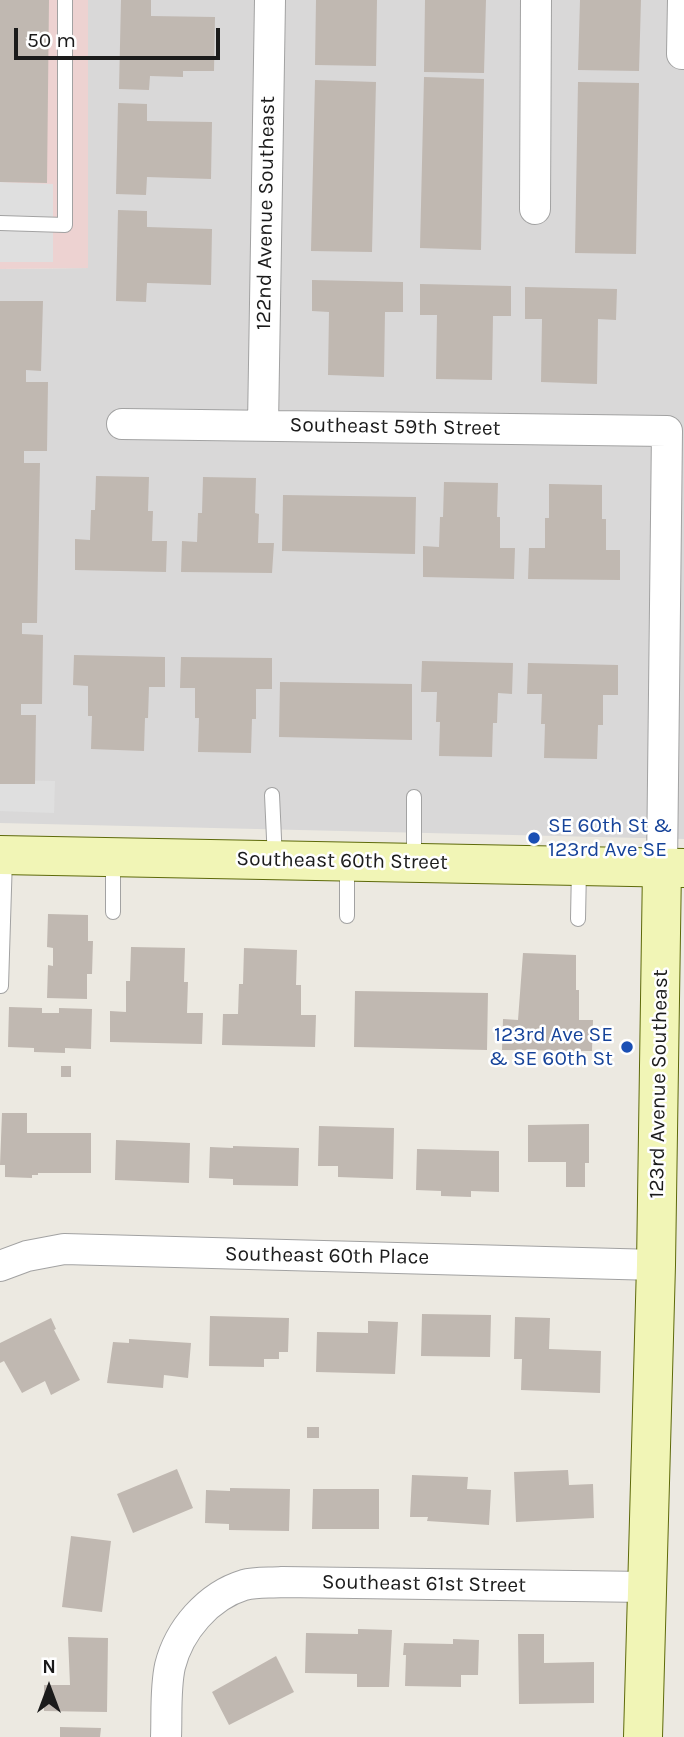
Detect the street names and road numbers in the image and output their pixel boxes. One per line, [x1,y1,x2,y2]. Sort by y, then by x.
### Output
street label: 122nd Avenue Southeast [251,96,281,330]
street label: Southeast 59th Street [289,413,501,441]
street label: Southeast 60th Street [236,847,448,875]
street label: 123rd Avenue Southeast [644,969,674,1199]
street label: Southeast 60th Place [225,1242,429,1270]
street label: Southeast 61st Street [322,1570,526,1598]

